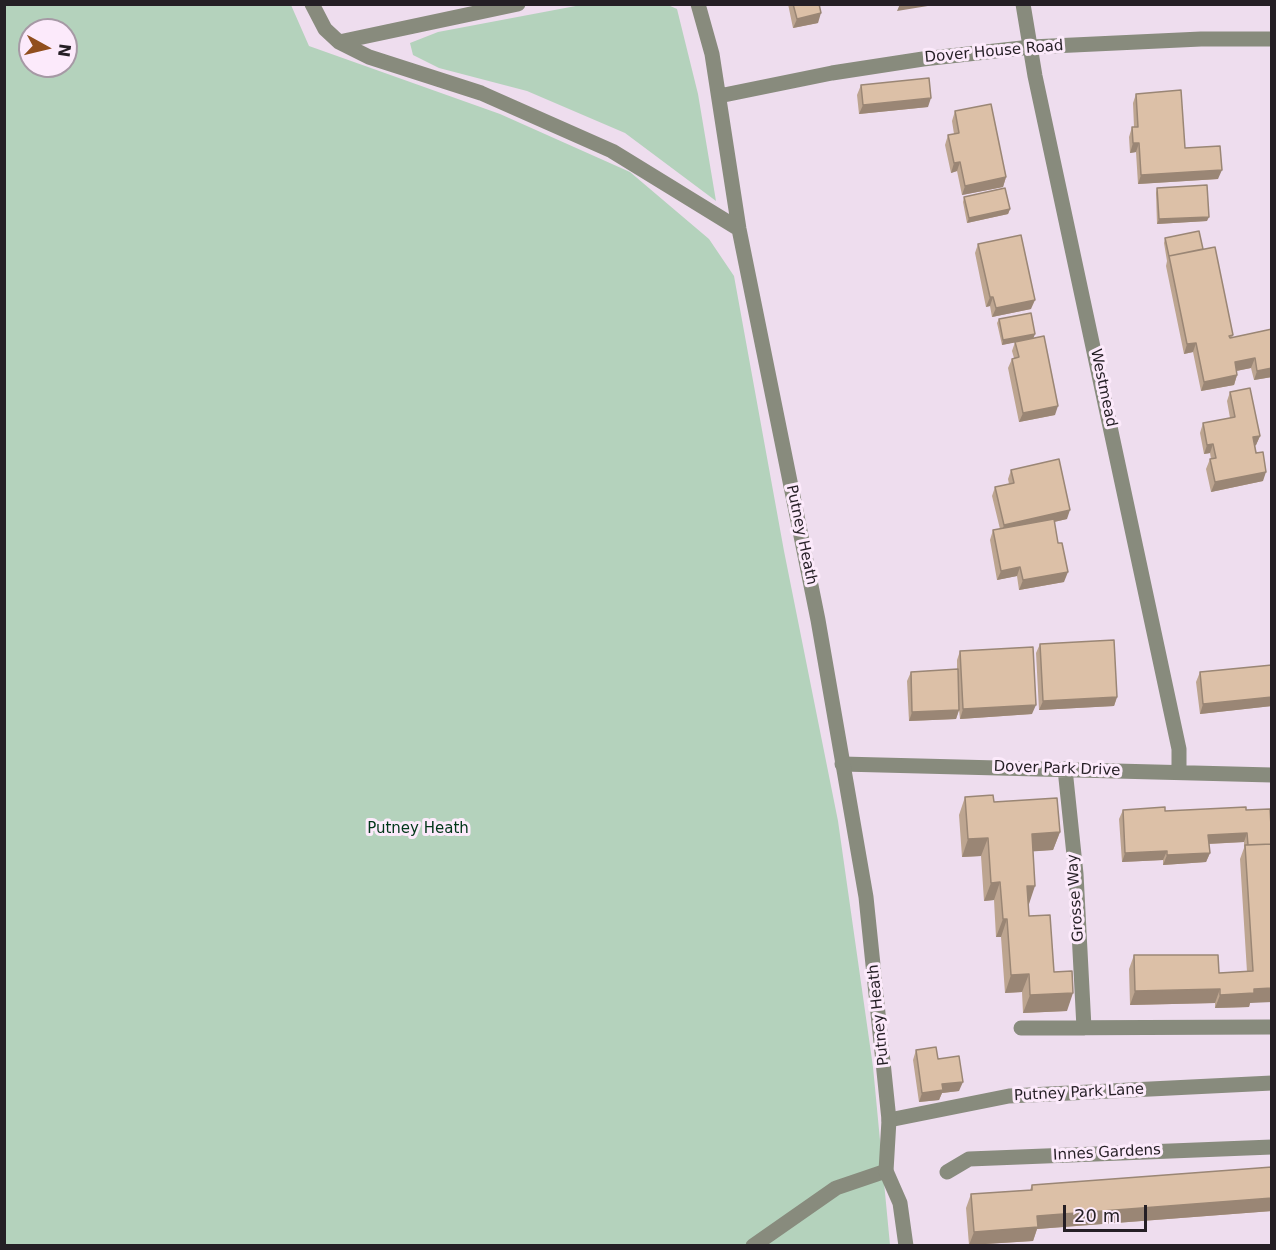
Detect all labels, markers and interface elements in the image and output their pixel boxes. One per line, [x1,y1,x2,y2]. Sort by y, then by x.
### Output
north arrow [18,18,78,78]
street label: Dover House Road [924,37,1064,67]
text: N [54,42,75,58]
street label: Westmead [1086,347,1120,429]
street label: Putney Heath [782,483,820,587]
street label: Dover Park Drive [993,758,1121,780]
park label: Putney Heath [367,820,469,838]
street label: Grosse Way [1064,853,1088,943]
street label: Putney Heath [865,964,893,1066]
street label: Putney Park Lane [1014,1081,1144,1105]
street label: Innes Gardens [1053,1141,1161,1165]
scale bar [1066,1193,1150,1231]
text: 20 m [1074,1205,1120,1226]

